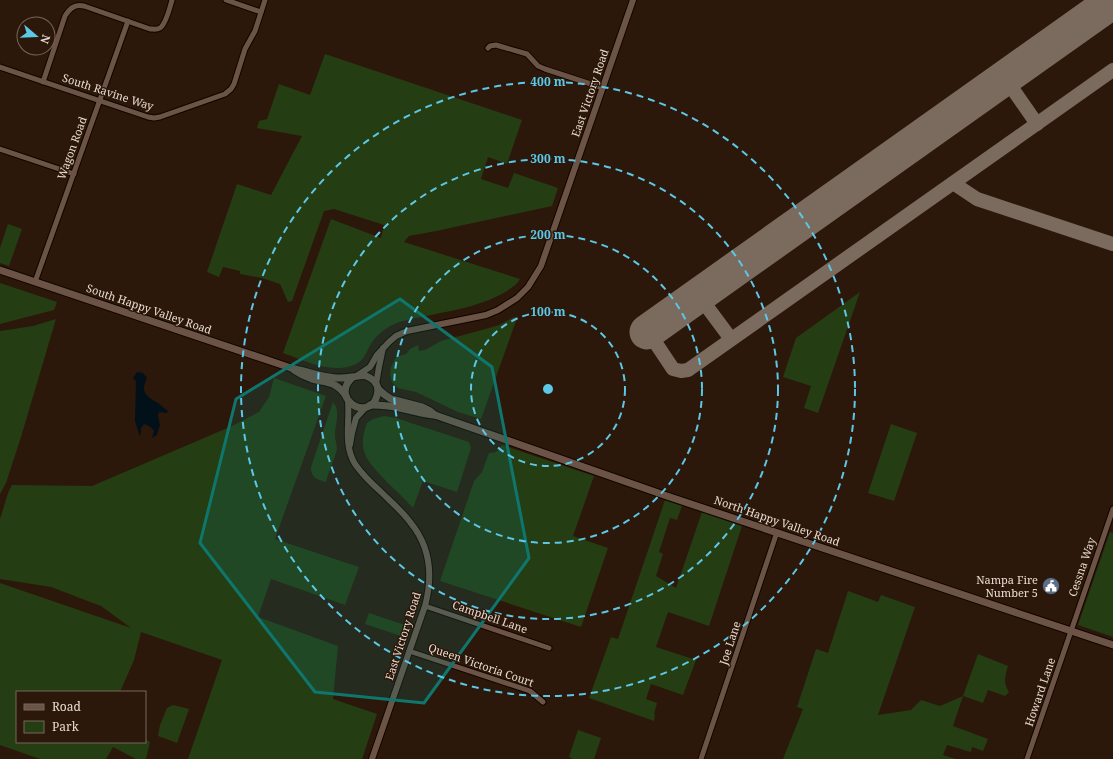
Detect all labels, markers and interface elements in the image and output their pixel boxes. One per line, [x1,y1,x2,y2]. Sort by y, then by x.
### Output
north arrow [16,16,56,56]
text: N [37,33,54,46]
street label: East Victory Road [567,47,612,139]
street label: South Ravine Way [61,70,156,114]
text: 400 m [530,73,566,90]
street label: Wagon Road [53,114,90,181]
text: 300 m [530,150,566,167]
text: 200 m [530,226,566,243]
street label: South Happy Valley Road [85,280,214,337]
text: 100 m [530,303,566,320]
centre of rings [541,382,555,396]
street label: North Happy Valley Road [712,492,842,549]
street label: Cessna Way [1064,535,1099,598]
place label: Nampa Fire Number 5 [976,572,1038,600]
public building icon: Nampa Fire Number 5 [1041,576,1061,596]
street label: East Victory Road [381,590,424,682]
street label: Campbell Lane [451,597,530,636]
street label: Joe Lane [715,619,744,668]
street label: Queen Victoria Court [427,639,536,690]
street label: Howard Lane [1021,655,1058,728]
legend [16,691,146,743]
text: Road [52,698,82,715]
text: Park [52,718,80,735]

